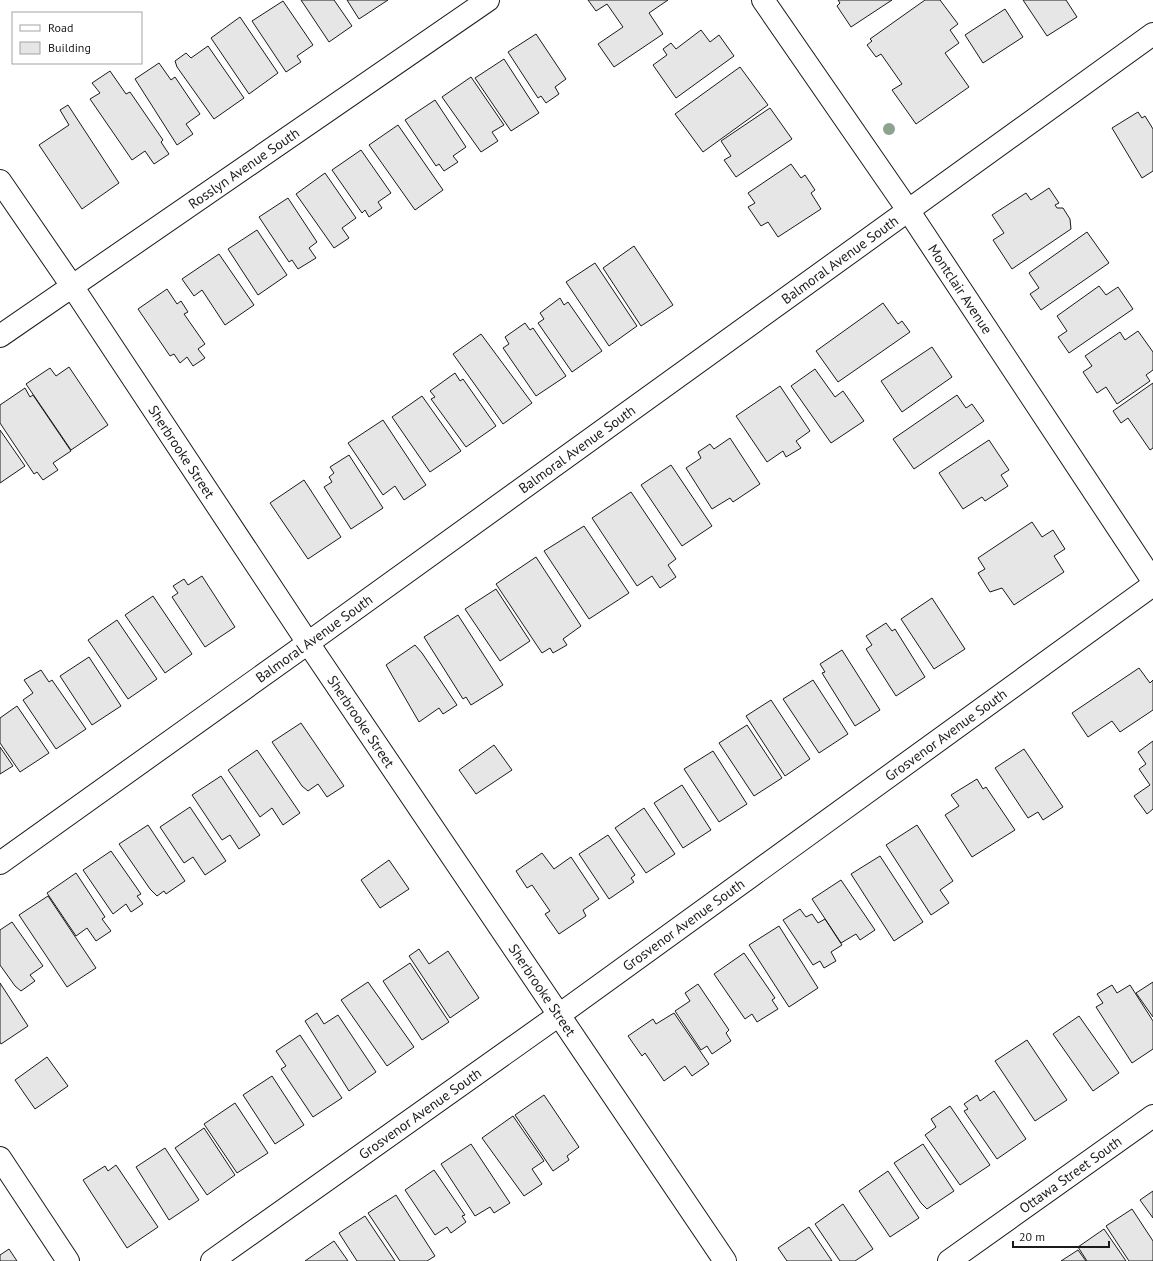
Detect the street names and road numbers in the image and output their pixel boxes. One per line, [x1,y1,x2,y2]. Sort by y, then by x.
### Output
street label: Rosslyn Avenue South [185,124,303,213]
street label: Balmoral Avenue South [778,212,902,308]
street label: Montclair Avenue [924,241,996,337]
street label: Balmoral Avenue South [515,401,639,497]
street label: Sherbrooke Street [144,402,219,502]
street label: Balmoral Avenue South [252,590,376,687]
street label: Sherbrooke Street [323,672,399,771]
street label: Grosvenor Avenue South [881,685,1010,785]
street label: Grosvenor Avenue South [619,875,748,975]
street label: Sherbrooke Street [505,940,580,1040]
street label: Grosvenor Avenue South [355,1064,485,1163]
street label: Ottawa Street South [1016,1132,1125,1217]

